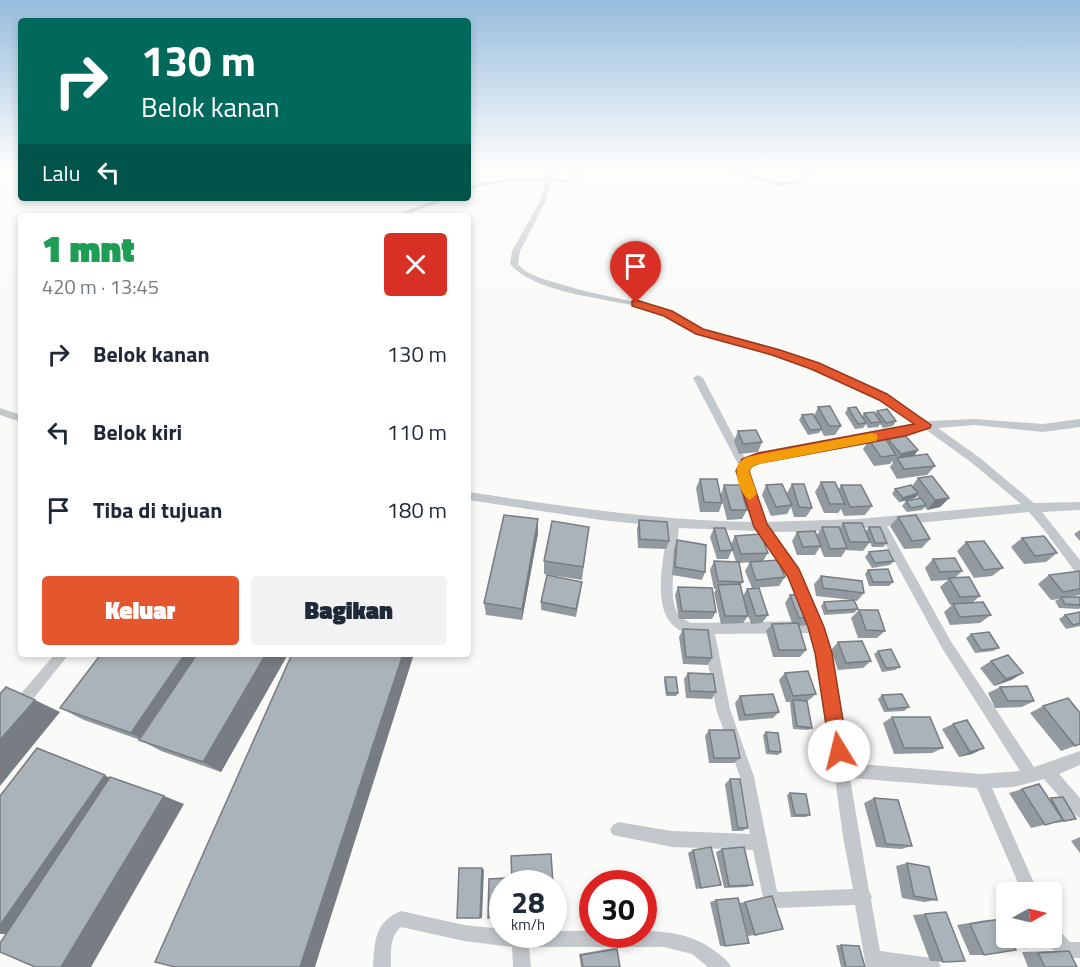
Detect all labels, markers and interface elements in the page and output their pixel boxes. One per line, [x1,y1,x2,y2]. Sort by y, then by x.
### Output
text: 130 m [141,28,256,92]
icon: right [42,42,120,120]
text: Belok kanan [141,86,280,127]
text: Lalu [42,156,80,190]
icon: left [92,156,125,189]
text: 1 mnt [42,221,135,276]
button: close [384,233,447,296]
pin [610,241,661,303]
icon: arrive [619,250,652,283]
text: 420 m · 13:45 [42,271,159,302]
text: Belok kanan [93,337,210,371]
text: 130 m [387,337,447,371]
icon: right [42,338,75,371]
text: Belok kiri [93,415,182,449]
text: 110 m [387,415,447,449]
icon: left [42,416,75,449]
text: Tiba di tujuan [93,493,222,527]
text: 180 m [387,493,447,527]
icon: arrive [42,494,75,527]
button: Keluar [42,576,239,645]
button: Bagikan [251,576,447,645]
position arrow [807,719,871,783]
speed limit sign: 30 [579,870,657,948]
text: 28 [511,879,545,925]
north arrow [996,882,1062,948]
map controls [996,882,1062,948]
text: km/h [511,913,545,936]

